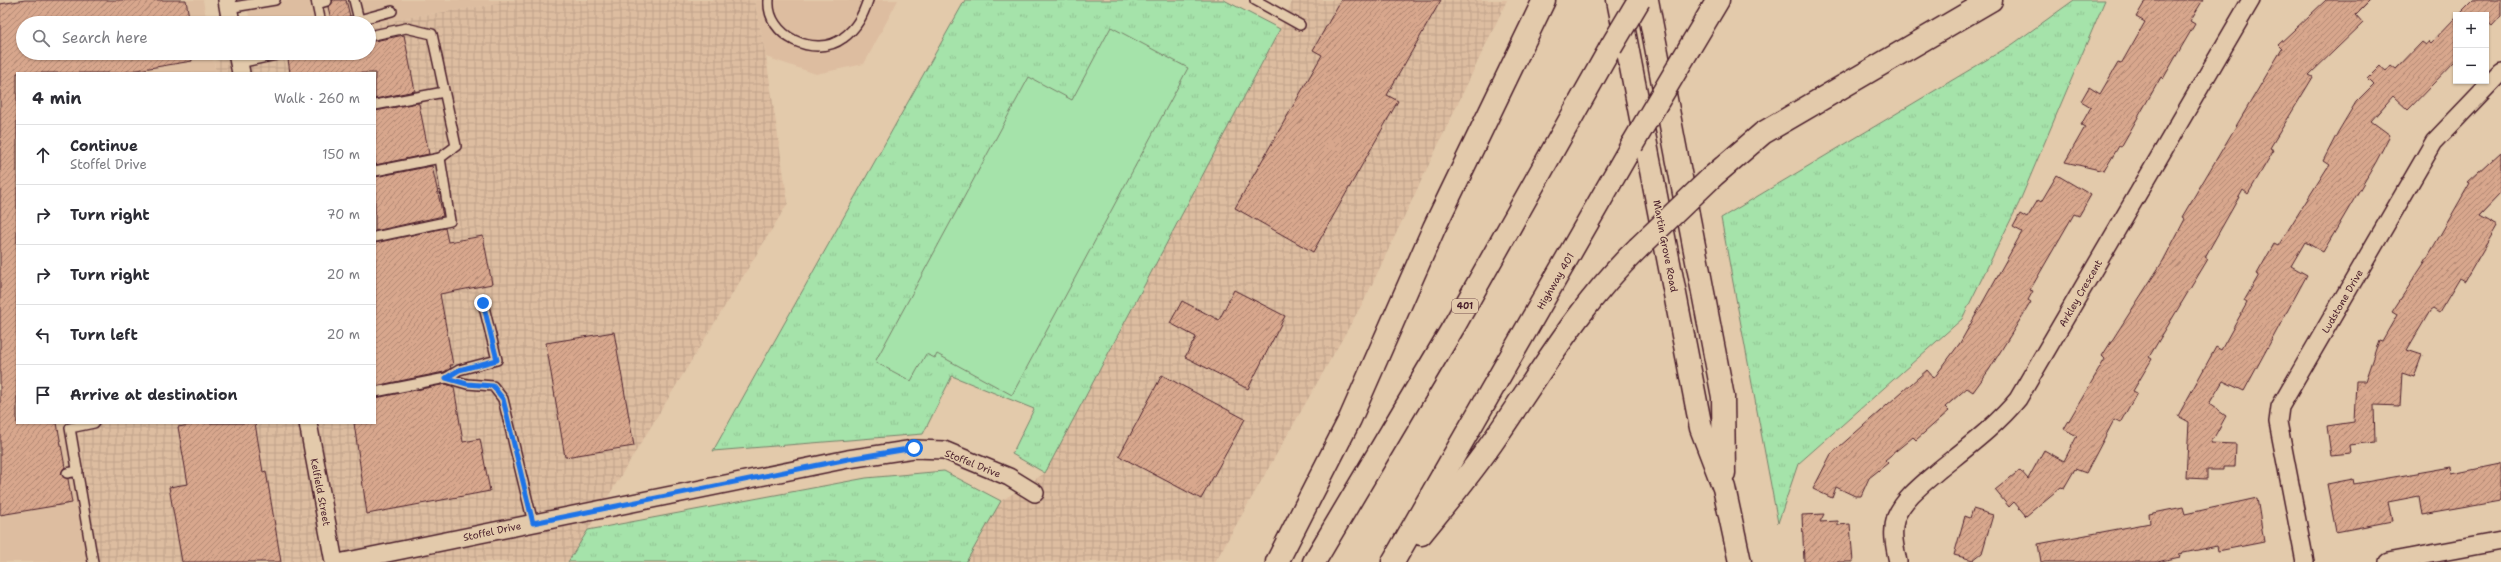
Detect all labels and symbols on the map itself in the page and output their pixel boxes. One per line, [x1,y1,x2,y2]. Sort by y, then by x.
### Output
street label: Martin Grove Road [1650,199,1681,294]
street label: Highway 401 [1534,250,1577,312]
street label: Arkley Crescent [2056,257,2105,329]
street label: Ludstone Drive [2319,267,2366,336]
route end [474,294,492,312]
road number: 401 [1452,299,1478,313]
route start [905,439,923,457]
street label: Stoffel Drive [943,446,1003,481]
street label: Kelfield Street [308,457,333,527]
street label: Stoffel Drive [462,519,523,544]

